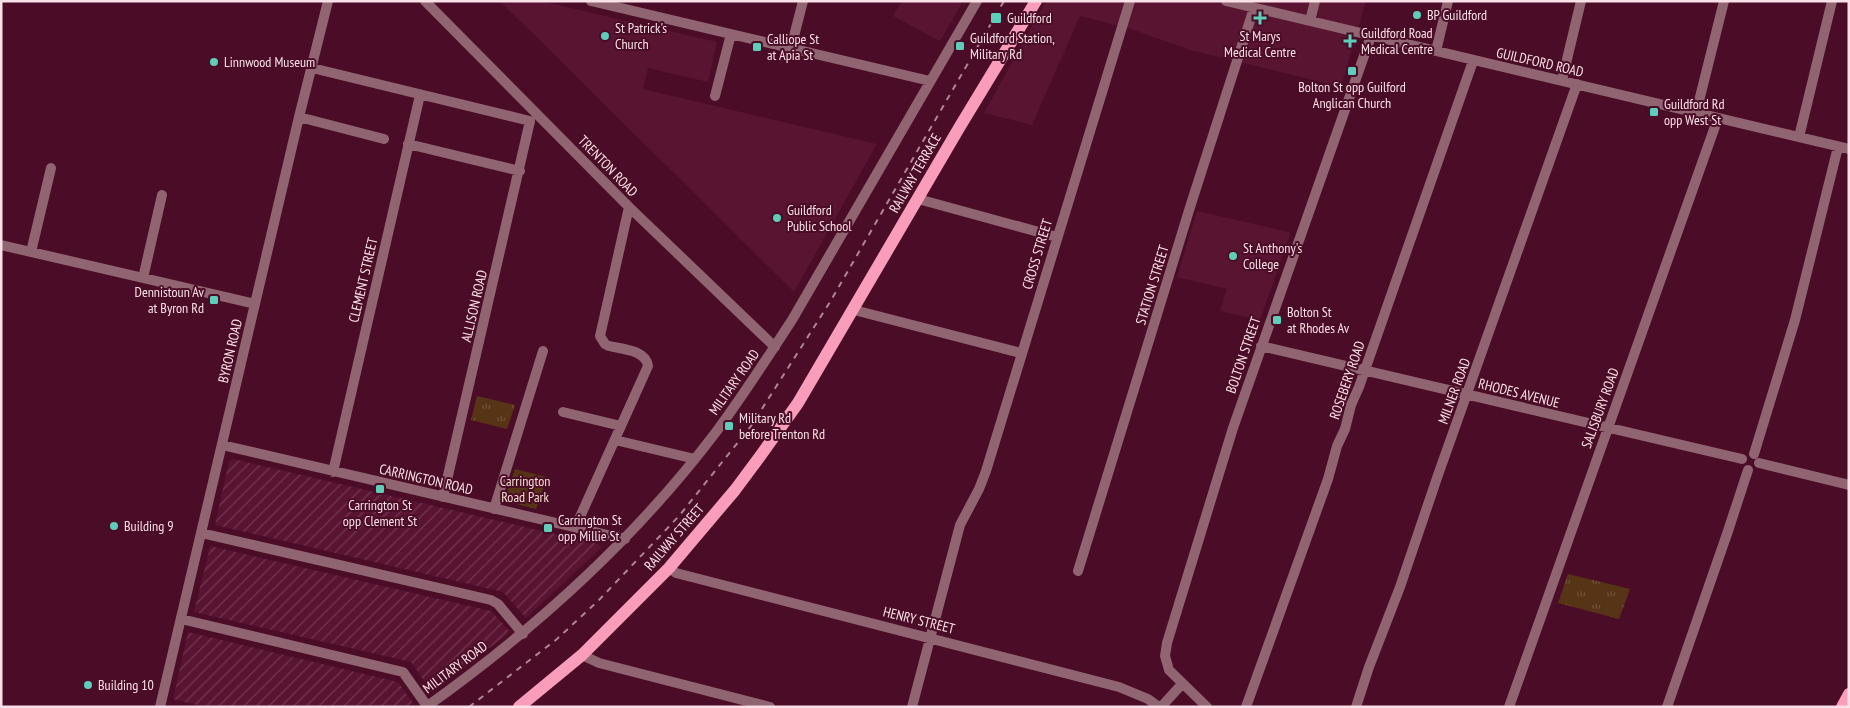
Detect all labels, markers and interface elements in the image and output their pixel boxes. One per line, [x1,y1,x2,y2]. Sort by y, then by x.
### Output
place label: BP Guildford [1427,6,1487,24]
place label: Guildford [1007,9,1052,27]
marker: BP Guildford [1411,9,1423,21]
marker: Guildford [989,11,1003,25]
marker: St Marys Medical Centre [1253,11,1267,25]
place label: St Patrick's Church [615,19,667,53]
place label: Guildford Road Medical Centre [1361,24,1433,58]
place label: St Marys Medical Centre [1224,27,1296,61]
place label: Guildford Station, Military Rd [970,29,1055,63]
marker: St Patrick's Church [599,30,611,42]
place label: Calliope St at Apia St [767,30,819,64]
marker: Guildford Road Medical Centre [1343,34,1357,48]
marker: Guildford Station, Military Rd [954,40,966,52]
marker: Calliope St at Apia St [751,41,763,53]
street label: GUILDFORD ROAD [1495,43,1585,81]
place label: Linnwood Museum [224,53,315,71]
marker: Linnwood Museum [208,56,220,68]
marker: Bolton St opp Guilford Anglican Church [1346,65,1358,77]
place label: Bolton St opp Guilford Anglican Church [1298,78,1406,112]
place label: Guildford Rd opp West St [1664,95,1725,129]
marker: Guildford Rd opp West St [1648,106,1660,118]
street label: RAILWAY TERRACE [885,130,945,216]
street label: TRENTON ROAD [574,132,642,200]
place label: Guildford Public School [787,201,852,235]
marker: Guildford Public School [771,212,783,224]
street label: CROSS STREET [1018,216,1056,291]
street label: CLEMENT STREET [344,235,382,324]
place label: St Anthony's College [1243,239,1302,273]
street label: STATION STREET [1131,242,1173,327]
marker: St Anthony's College [1227,250,1239,262]
street label: ALLISON ROAD [457,268,491,344]
place label: Dennistoun Av at Byron Rd [135,283,205,317]
marker: Dennistoun Av at Byron Rd [208,294,220,306]
place label: Bolton St at Rhodes Av [1287,303,1350,337]
street label: BOLTON STREET [1221,314,1265,396]
marker: Bolton St at Rhodes Av [1271,314,1283,326]
street label: BYRON ROAD [214,317,246,385]
street label: ROSEBERY ROAD [1325,339,1369,421]
street label: MILITARY ROAD [705,346,763,418]
street label: MILNER ROAD [1434,356,1474,426]
street label: SALISBURY ROAD [1577,365,1623,451]
street label: RHODES AVENUE [1476,374,1562,412]
place label: Military Rd before Trenton Rd [739,409,825,443]
marker: Military Rd before Trenton Rd [723,420,735,432]
street label: CARRINGTON ROAD [377,459,475,499]
park label: Carrington Road Park [500,472,550,506]
marker: Carrington St opp Clement St [374,483,386,495]
place label: Carrington St opp Clement St [343,496,417,530]
street label: RAILWAY STREET [640,499,708,574]
place label: Carrington St opp Millie St [558,511,622,545]
place label: Building 9 [124,517,174,535]
marker: Building 9 [108,520,120,532]
marker: Carrington St opp Millie St [542,522,554,534]
street label: HENRY STREET [881,602,958,638]
street label: MILITARY ROAD [419,637,491,697]
place label: Building 10 [98,676,154,694]
marker: Building 10 [82,679,94,691]

